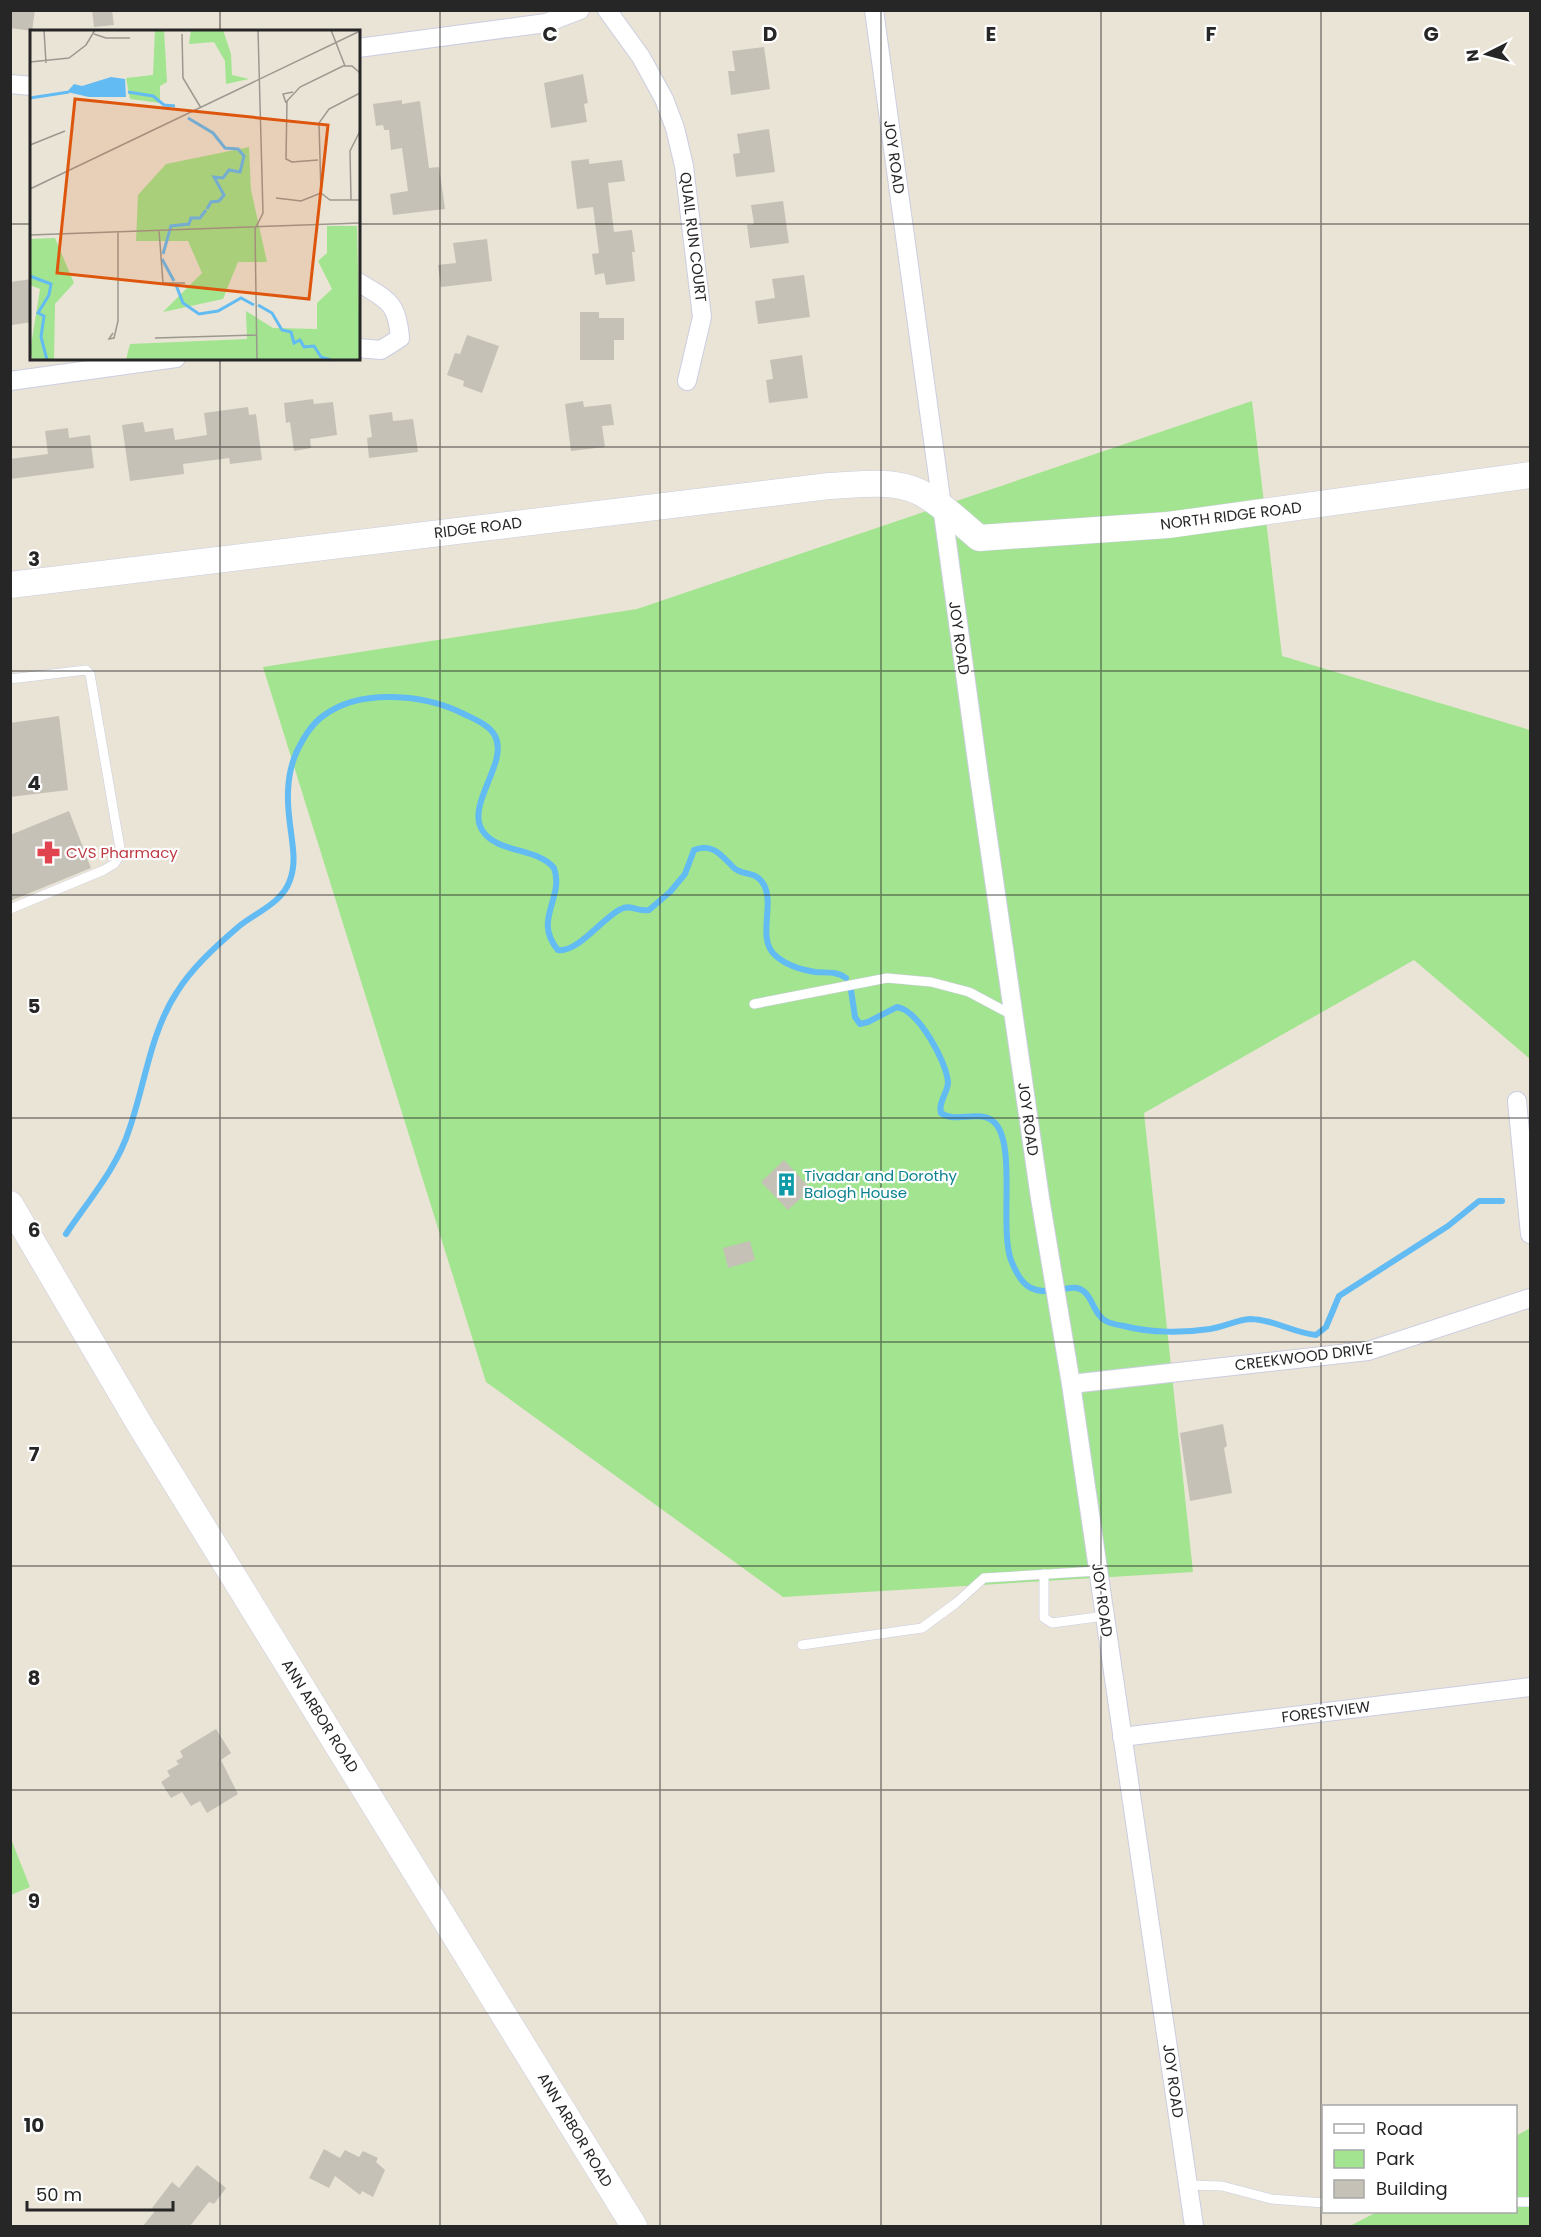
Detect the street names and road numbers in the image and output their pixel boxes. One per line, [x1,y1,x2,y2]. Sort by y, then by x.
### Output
street label: JOY ROAD [879,119,910,195]
street label: QUAIL RUN COURT [675,171,712,303]
street label: NORTH RIDGE ROAD [1159,496,1303,535]
street label: RIDGE ROAD [433,512,523,543]
street label: JOY ROAD [944,600,975,676]
street label: JOY ROAD [1013,1081,1044,1157]
street label: CREEKWOOD DRIVE [1234,1338,1374,1375]
street label: JOY ROAD [1087,1562,1118,1638]
street label: ANN ARBOR ROAD [277,1655,364,1776]
street label: FORESTVIEW [1280,1696,1372,1727]
street label: JOY ROAD [1158,2043,1189,2119]
street label: ANN ARBOR ROAD [533,2069,618,2191]

